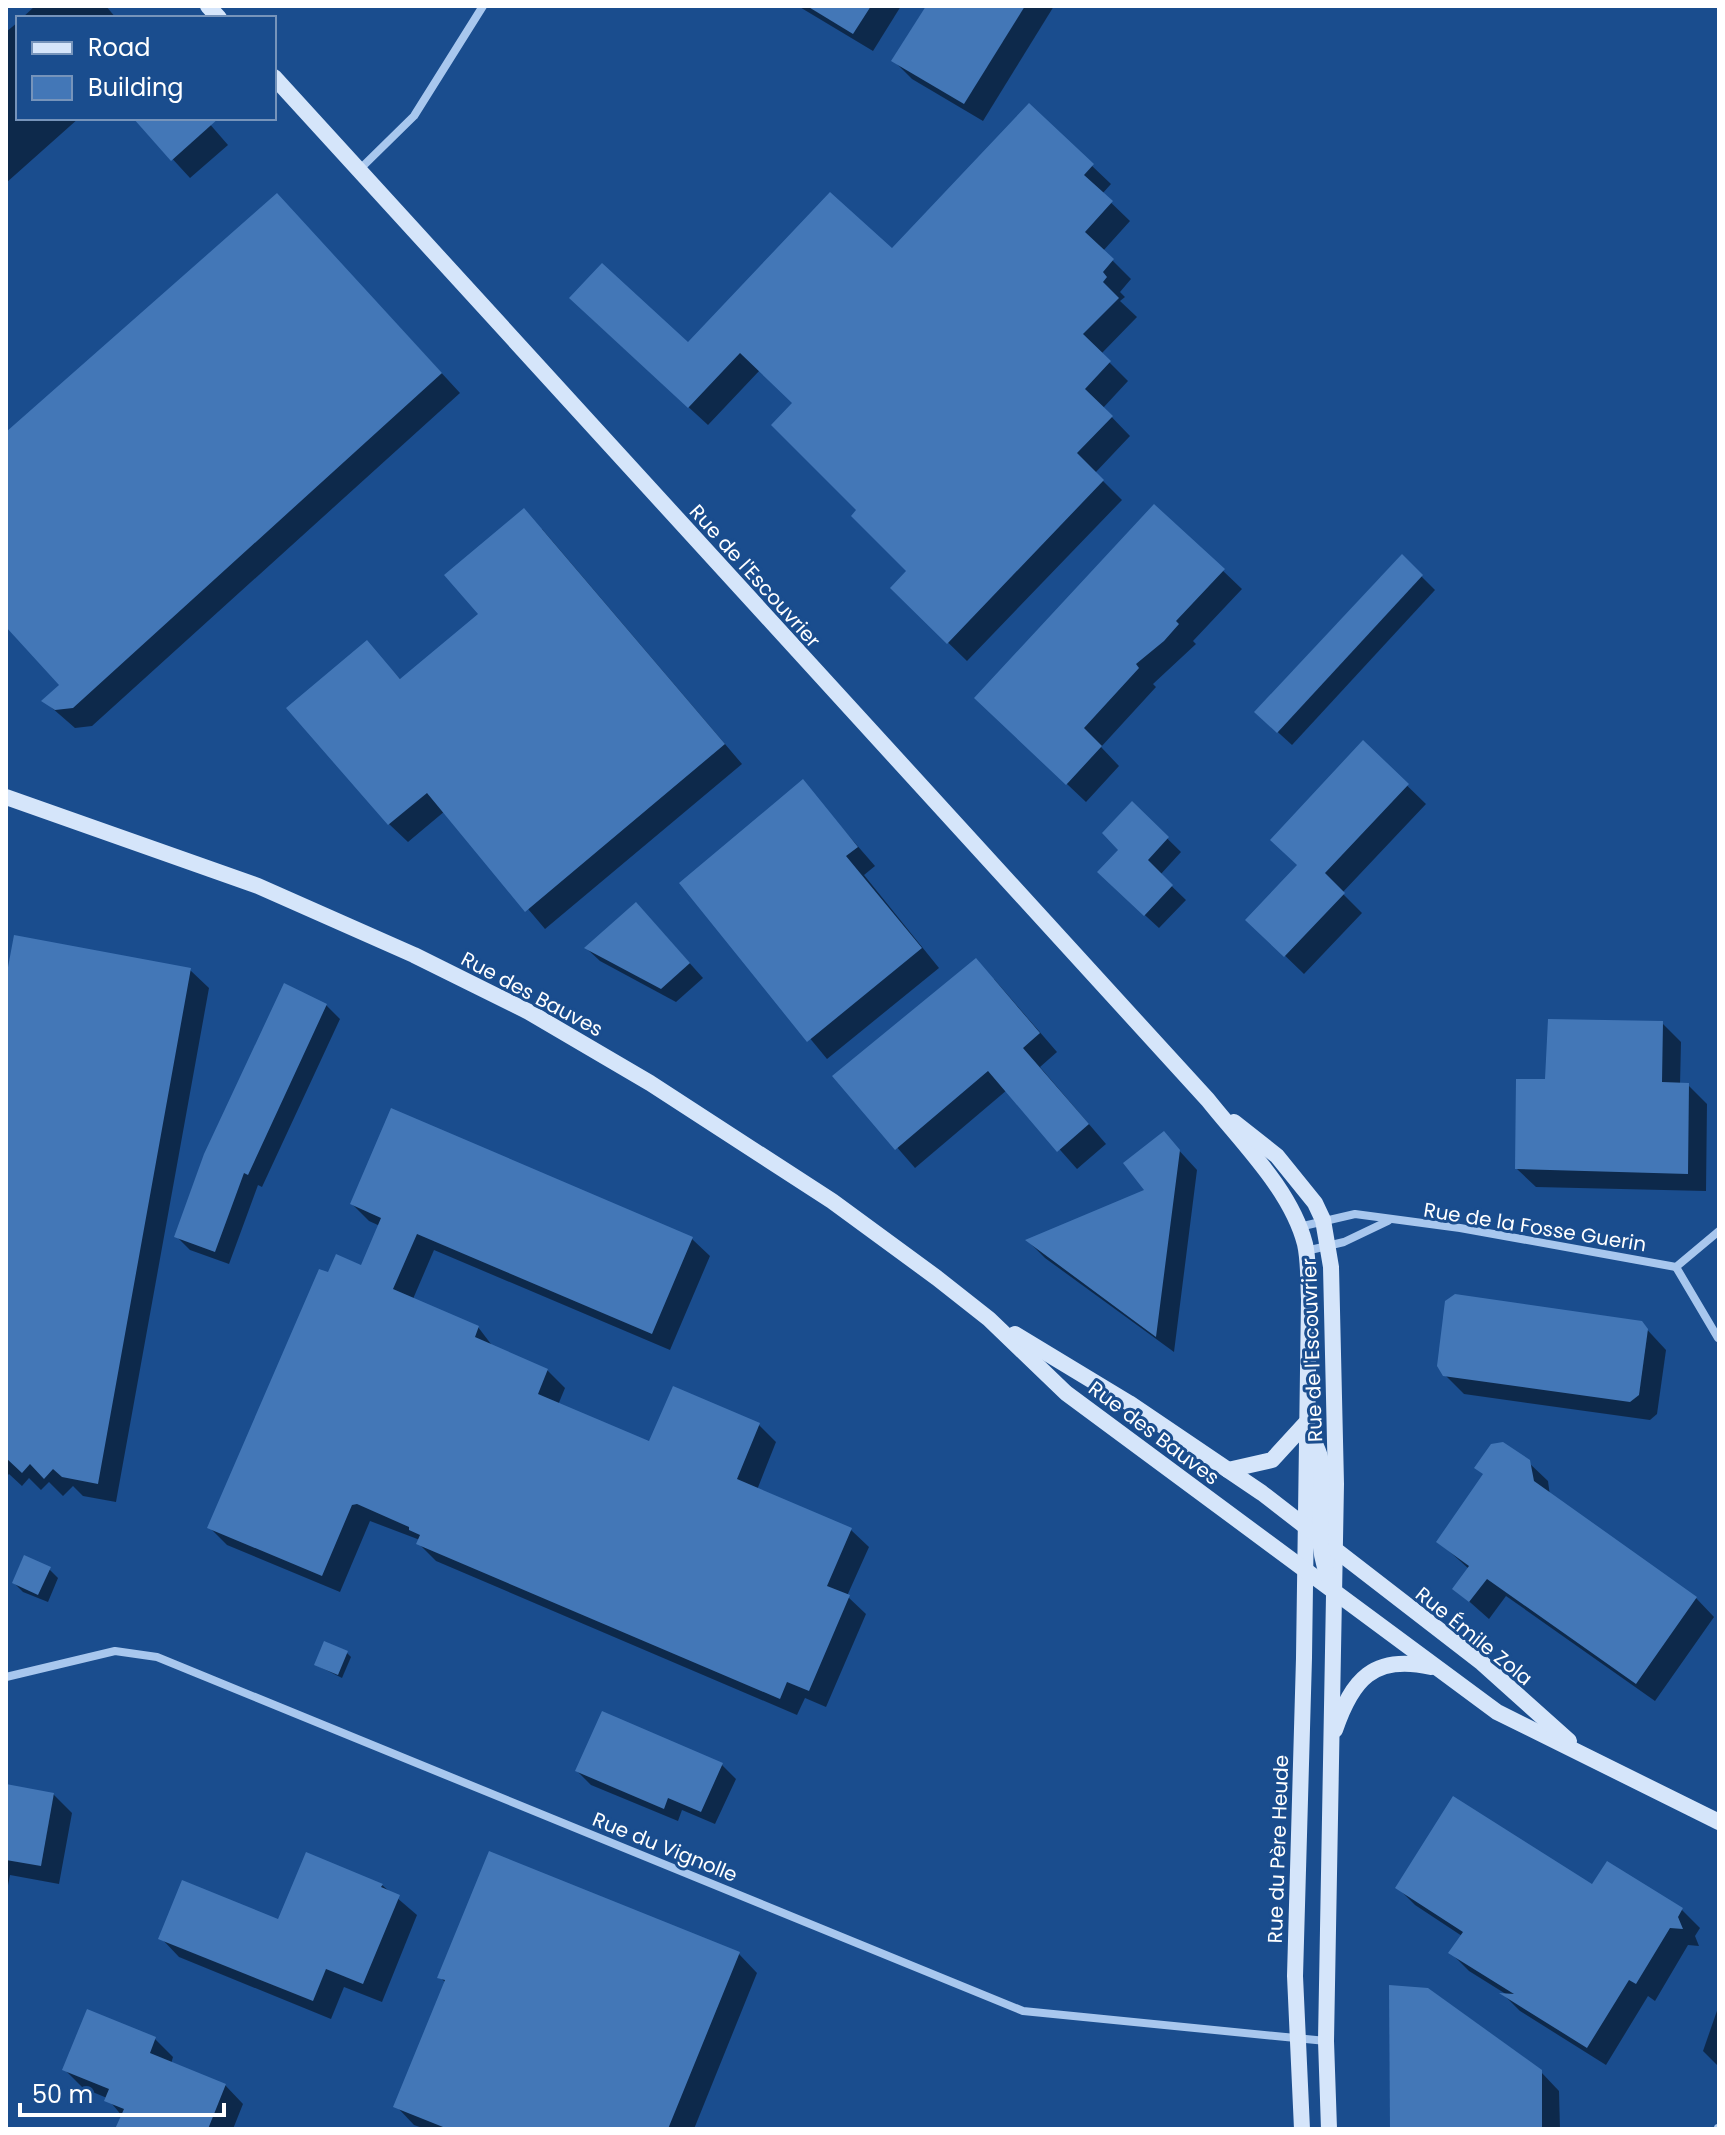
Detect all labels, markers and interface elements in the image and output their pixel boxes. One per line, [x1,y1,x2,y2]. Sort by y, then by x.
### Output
legend [16,16,276,120]
text: Road [88,31,150,64]
text: Building [88,71,184,104]
street label: Rue de l'Escouvrier [683,498,827,654]
street label: Rue des Bauves [456,945,608,1043]
street label: Rue de la Fosse Guerin [1422,1196,1648,1258]
street label: Rue de l'Escouvrier [1295,1258,1329,1442]
street label: Rue des Bauves [1083,1375,1225,1491]
street label: Rue Émile Zola [1410,1580,1538,1692]
street label: Rue du Père Heude [1261,1754,1295,1944]
street label: Rue du Vignolle [588,1805,742,1889]
scale bar [20,2067,224,2117]
text: 50 m [32,2078,93,2111]

